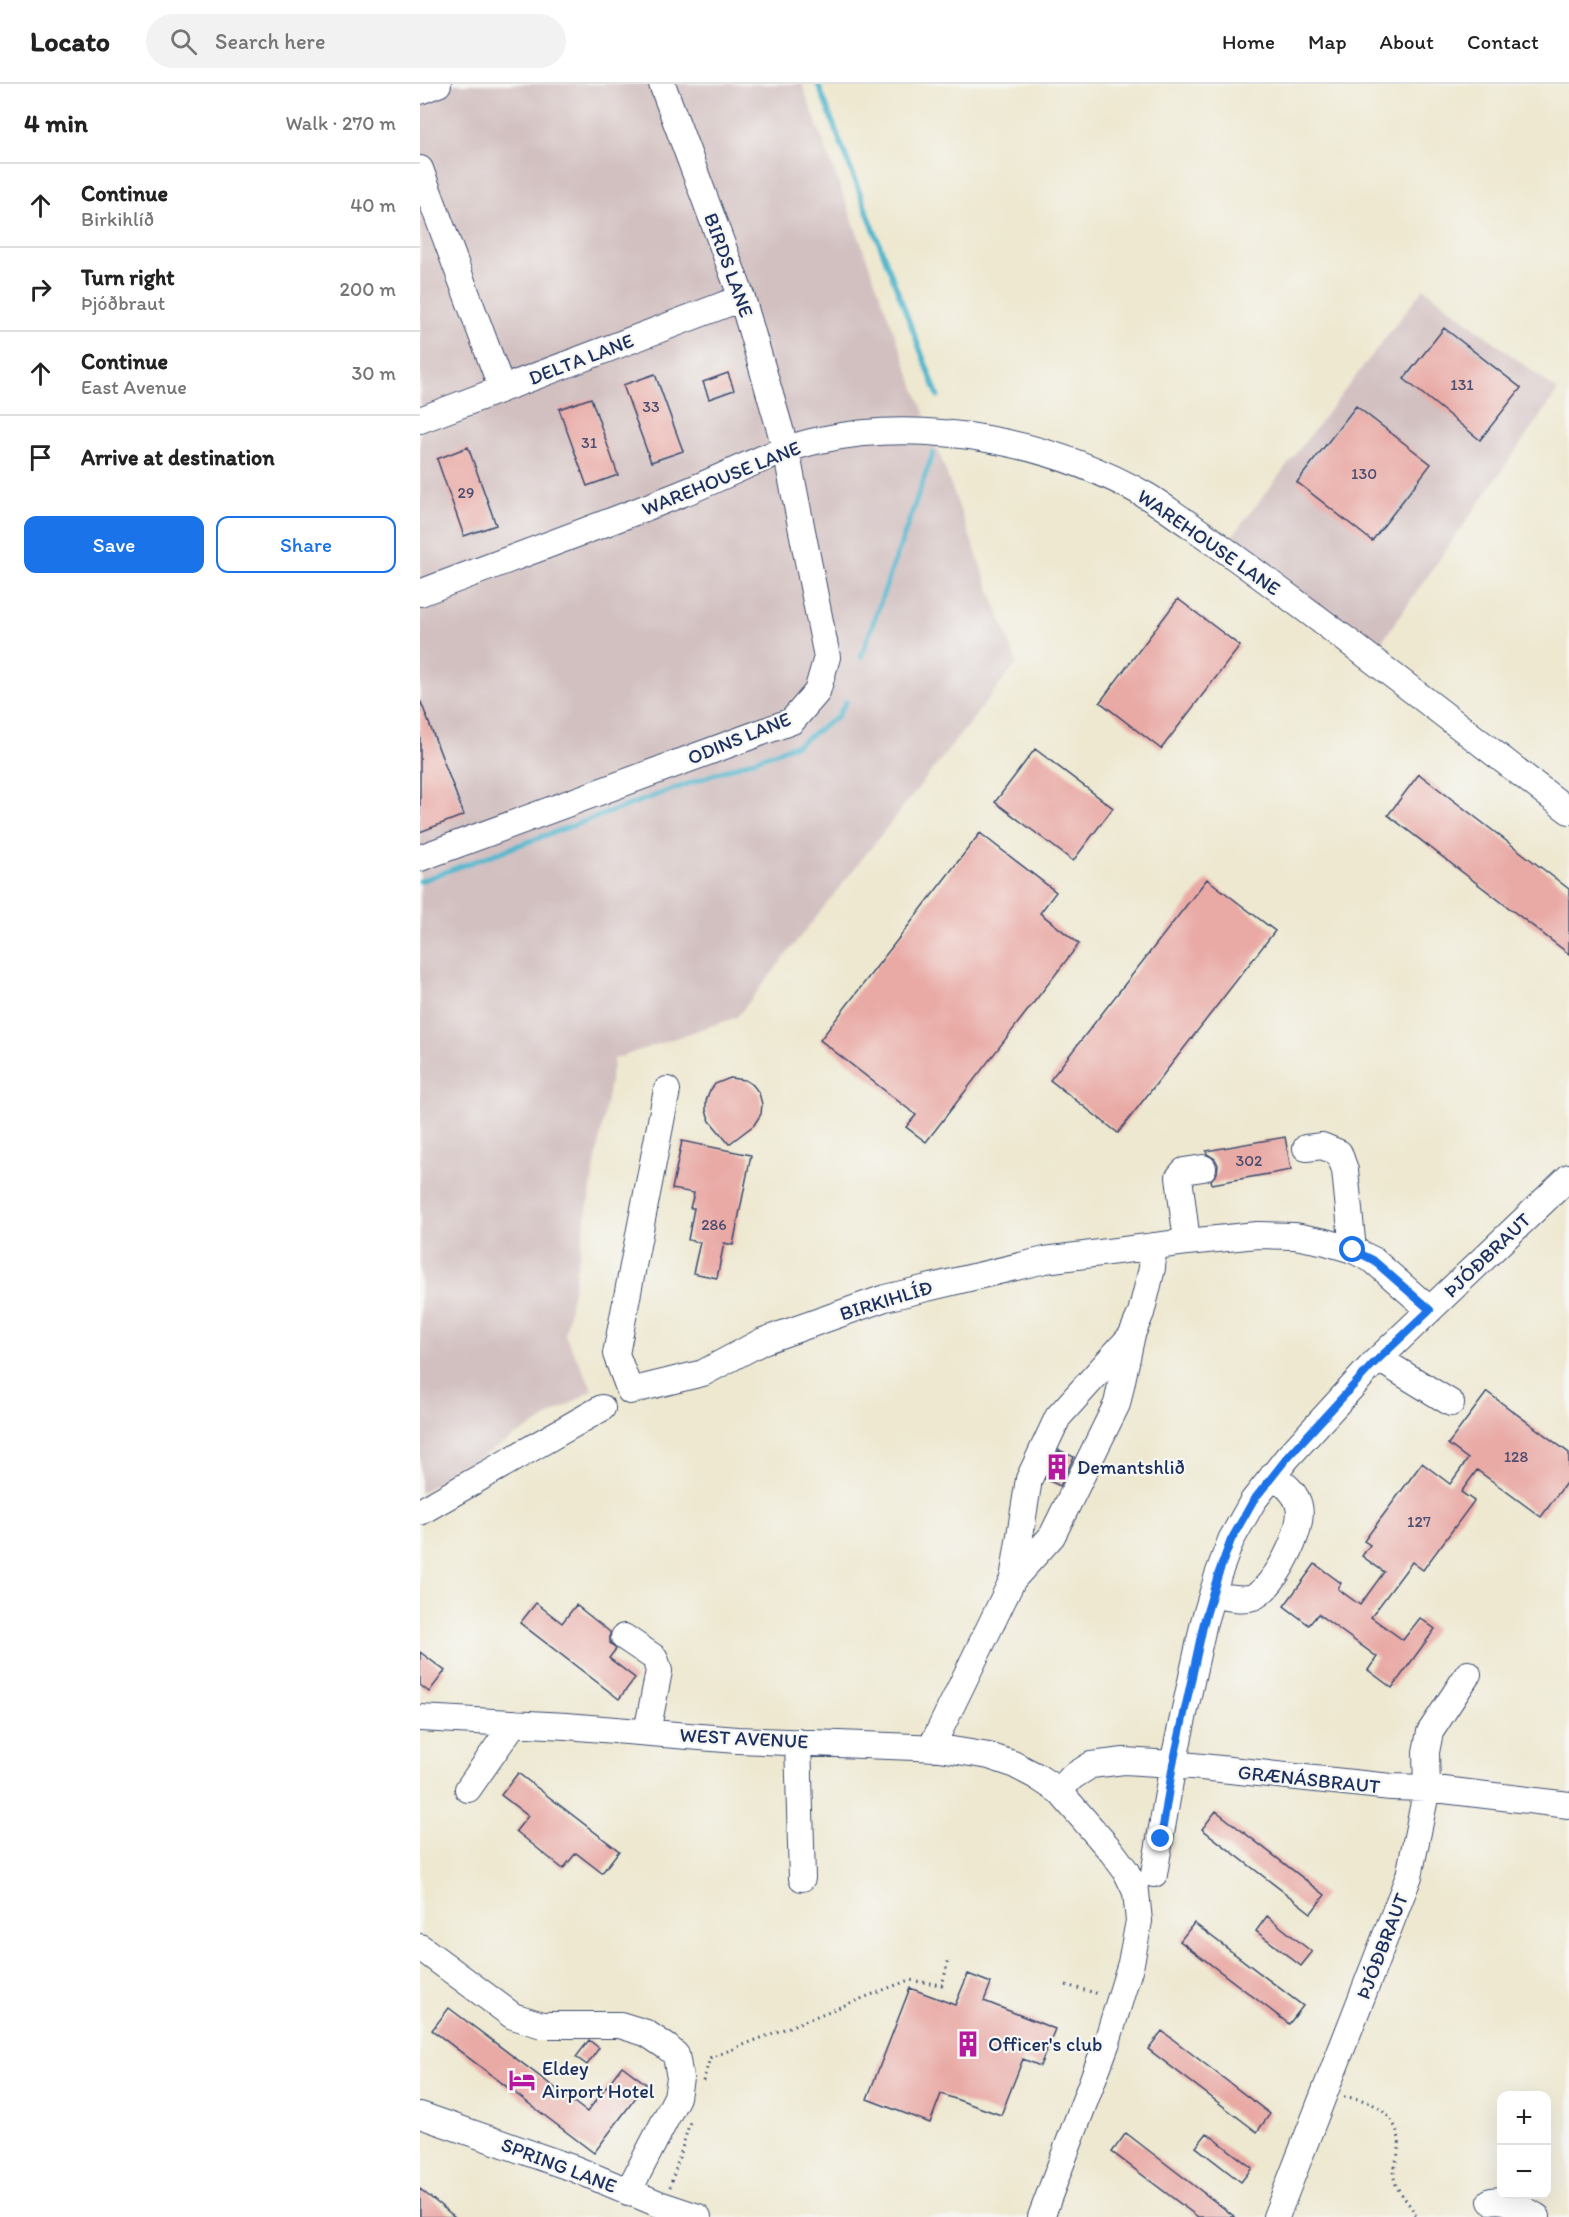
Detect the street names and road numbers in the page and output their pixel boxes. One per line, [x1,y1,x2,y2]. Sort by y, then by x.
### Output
street label: BIRDS LANE [699,210,759,320]
street label: DELTA LANE [525,328,637,390]
street label: WAREHOUSE LANE [638,435,804,521]
street label: WAREHOUSE LANE [1133,484,1285,600]
street label: ODINS LANE [684,706,794,770]
street label: ÞJÓÐBRAUT [1439,1208,1535,1302]
street label: BIRKIHLÍÐ [837,1275,935,1325]
street label: WEST AVENUE [679,1723,809,1753]
street label: GRÆNÁSBRAUT [1237,1760,1381,1798]
street label: ÞJÓÐBRAUT [1351,1890,1413,2002]
street label: SPRING LANE [498,2132,620,2198]

